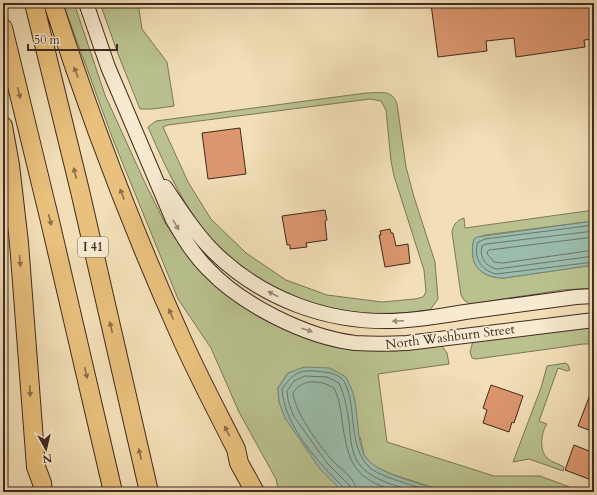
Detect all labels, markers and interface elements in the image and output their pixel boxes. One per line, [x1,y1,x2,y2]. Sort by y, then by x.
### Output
scale bar [28,26,117,52]
text: 50 m [34,32,61,48]
one-way arrow [73,66,79,78]
one-way arrow [16,87,22,99]
one-way arrow [72,167,78,180]
one-way arrow [119,187,125,199]
one-way arrow [47,213,53,226]
one-way arrow [172,219,179,231]
road number: I 41 [78,237,108,257]
one-way arrow [17,255,24,267]
one-way arrow [267,290,279,297]
one-way arrow [168,309,174,320]
one-way arrow [392,317,404,324]
street label: North Washburn Street [384,320,516,354]
one-way arrow [108,321,114,333]
one-way arrow [301,327,313,333]
one-way arrow [83,367,89,380]
one-way arrow [27,385,34,397]
one-way arrow [224,426,230,437]
north arrow [26,429,66,469]
one-way arrow [137,448,143,460]
text: N [41,450,53,467]

